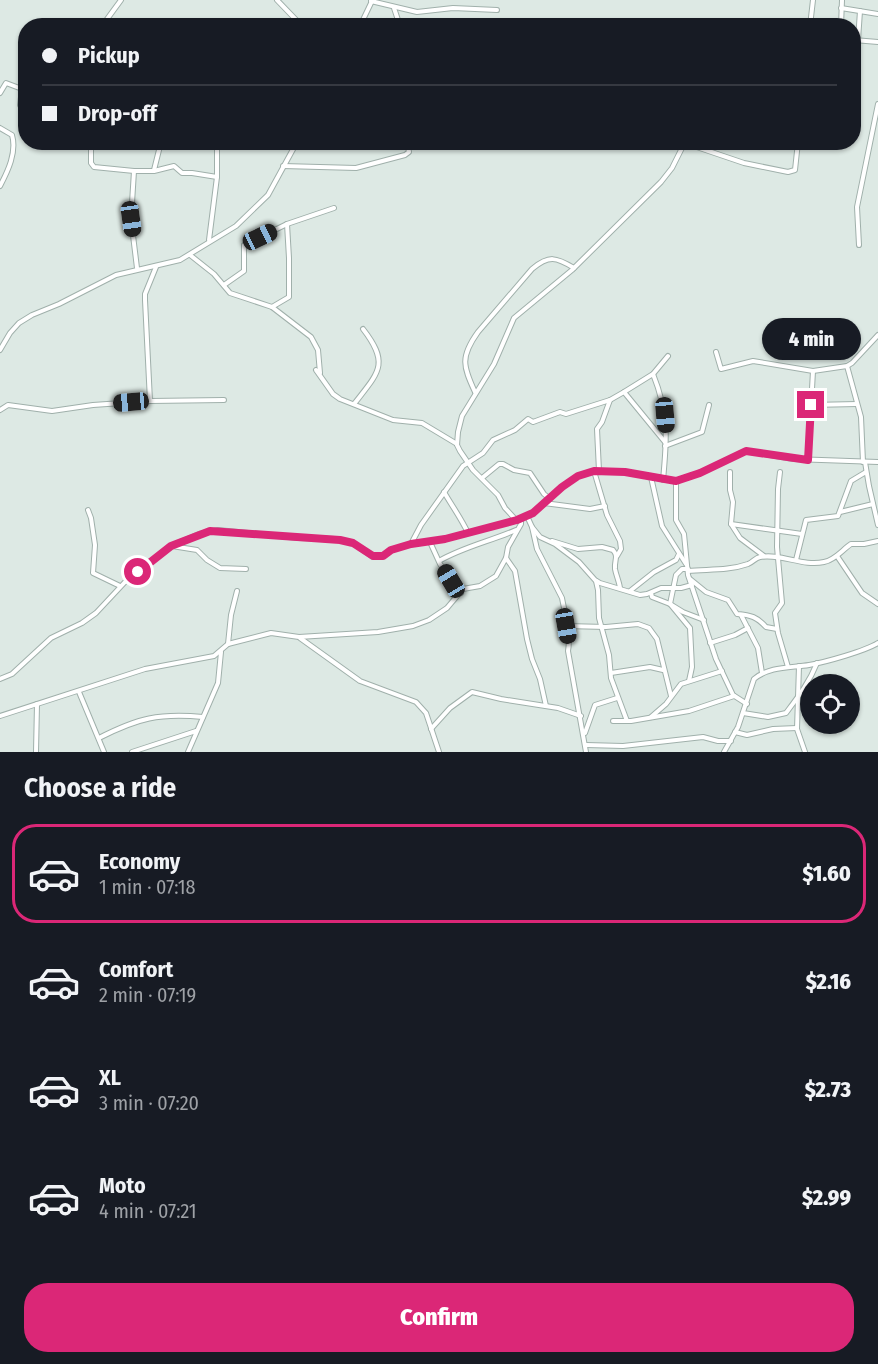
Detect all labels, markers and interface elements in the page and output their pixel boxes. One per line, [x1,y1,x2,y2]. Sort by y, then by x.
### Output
text: Pickup [78,42,140,69]
text: Drop-off [78,100,157,127]
car [120,200,142,238]
car [240,221,280,253]
callout: 4 min [762,318,860,360]
text: 4 min [789,327,834,351]
car [112,391,150,413]
route end [797,391,824,418]
car [654,396,676,434]
route start [124,558,151,585]
car [434,561,468,601]
car [554,607,578,645]
map controls [800,674,860,734]
button: locate [800,674,860,734]
text: Choose a ride [24,772,176,804]
icon: car [27,847,81,901]
text: Economy [99,848,180,875]
text: $1.60 [802,860,851,887]
text: 1 min · 07:18 [99,875,195,899]
icon: car [27,955,81,1009]
text: Comfort [99,956,173,983]
text: $2.16 [806,968,851,995]
text: 2 min · 07:19 [99,983,196,1007]
icon: car [27,1063,81,1117]
text: XL [99,1064,121,1091]
text: $2.73 [805,1076,851,1103]
text: 3 min · 07:20 [99,1091,199,1115]
icon: car [27,1171,81,1225]
text: Moto [99,1172,146,1199]
text: $2.99 [802,1184,851,1211]
text: 4 min · 07:21 [99,1199,197,1223]
button: Confirm [24,1283,854,1352]

